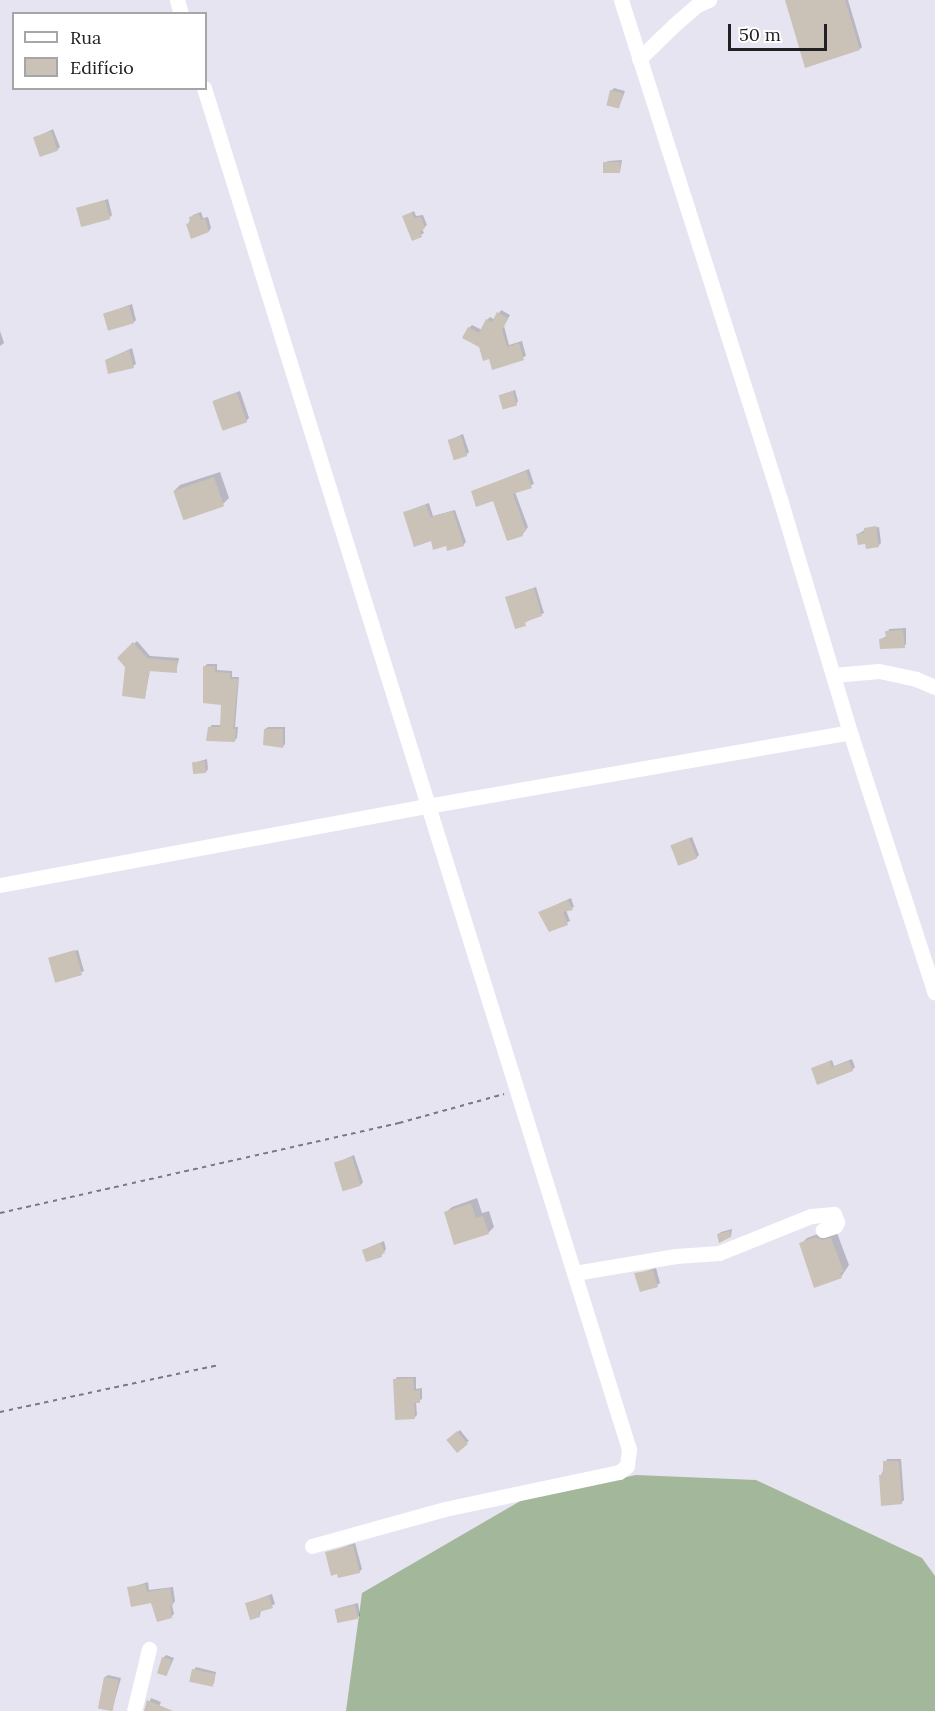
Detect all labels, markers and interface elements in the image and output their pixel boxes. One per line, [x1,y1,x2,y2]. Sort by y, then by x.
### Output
legend [12,12,207,90]
scale bar [731,12,830,50]
text: 50 m [739,23,781,46]
text: Rua [70,26,101,49]
text: Edifício [70,56,134,79]

